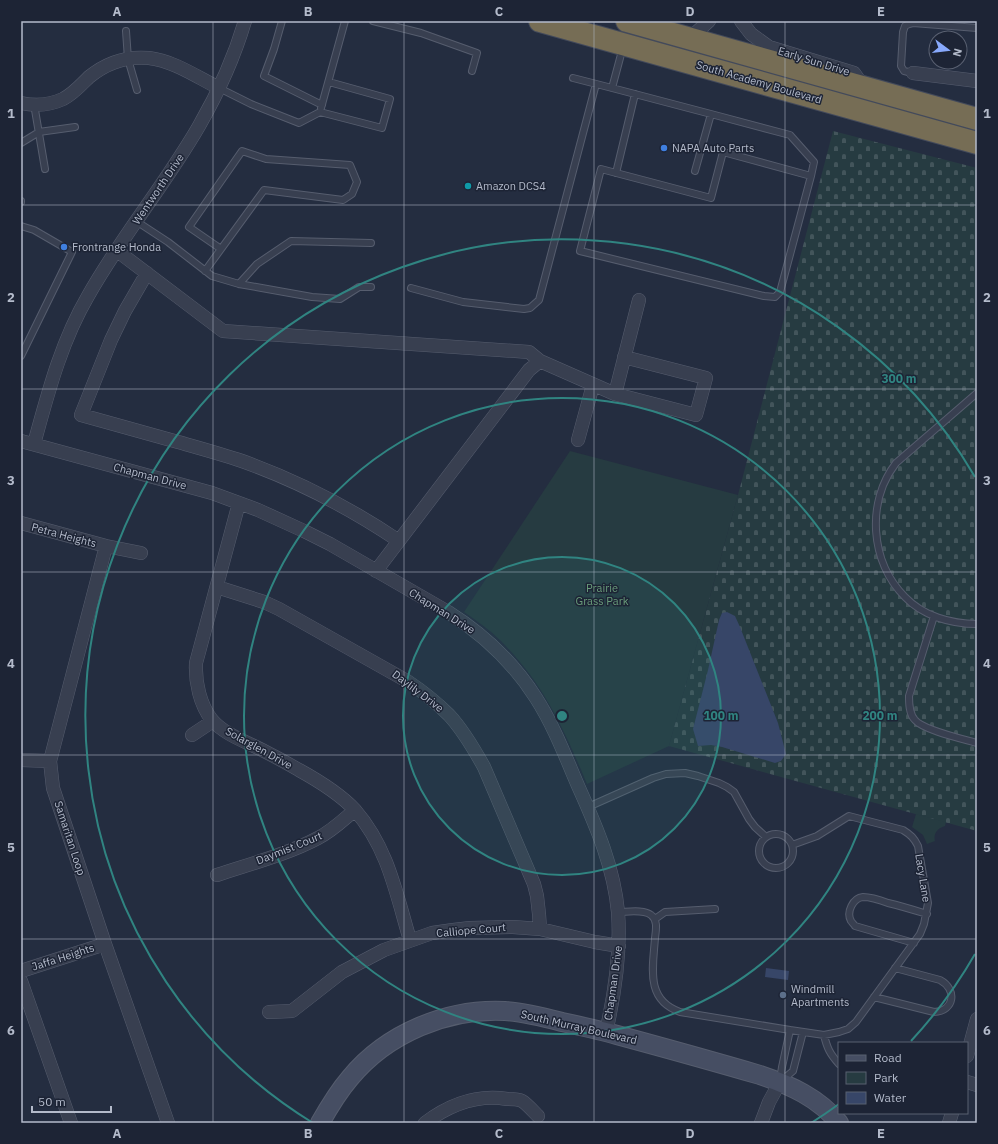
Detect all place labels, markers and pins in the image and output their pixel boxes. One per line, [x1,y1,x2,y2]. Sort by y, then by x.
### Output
place label: NAPA Auto Parts [672,141,754,155]
marker: NAPA Auto Parts [659,143,669,153]
place label: Amazon DCS4 [476,179,546,193]
marker: Amazon DCS4 [463,181,473,191]
place label: Frontrange Honda [72,240,161,254]
marker: Frontrange Honda [59,242,69,252]
centre of rings [555,709,569,723]
place label: Windmill Apartments [791,982,849,1009]
marker: Windmill Apartments [778,990,788,1000]

